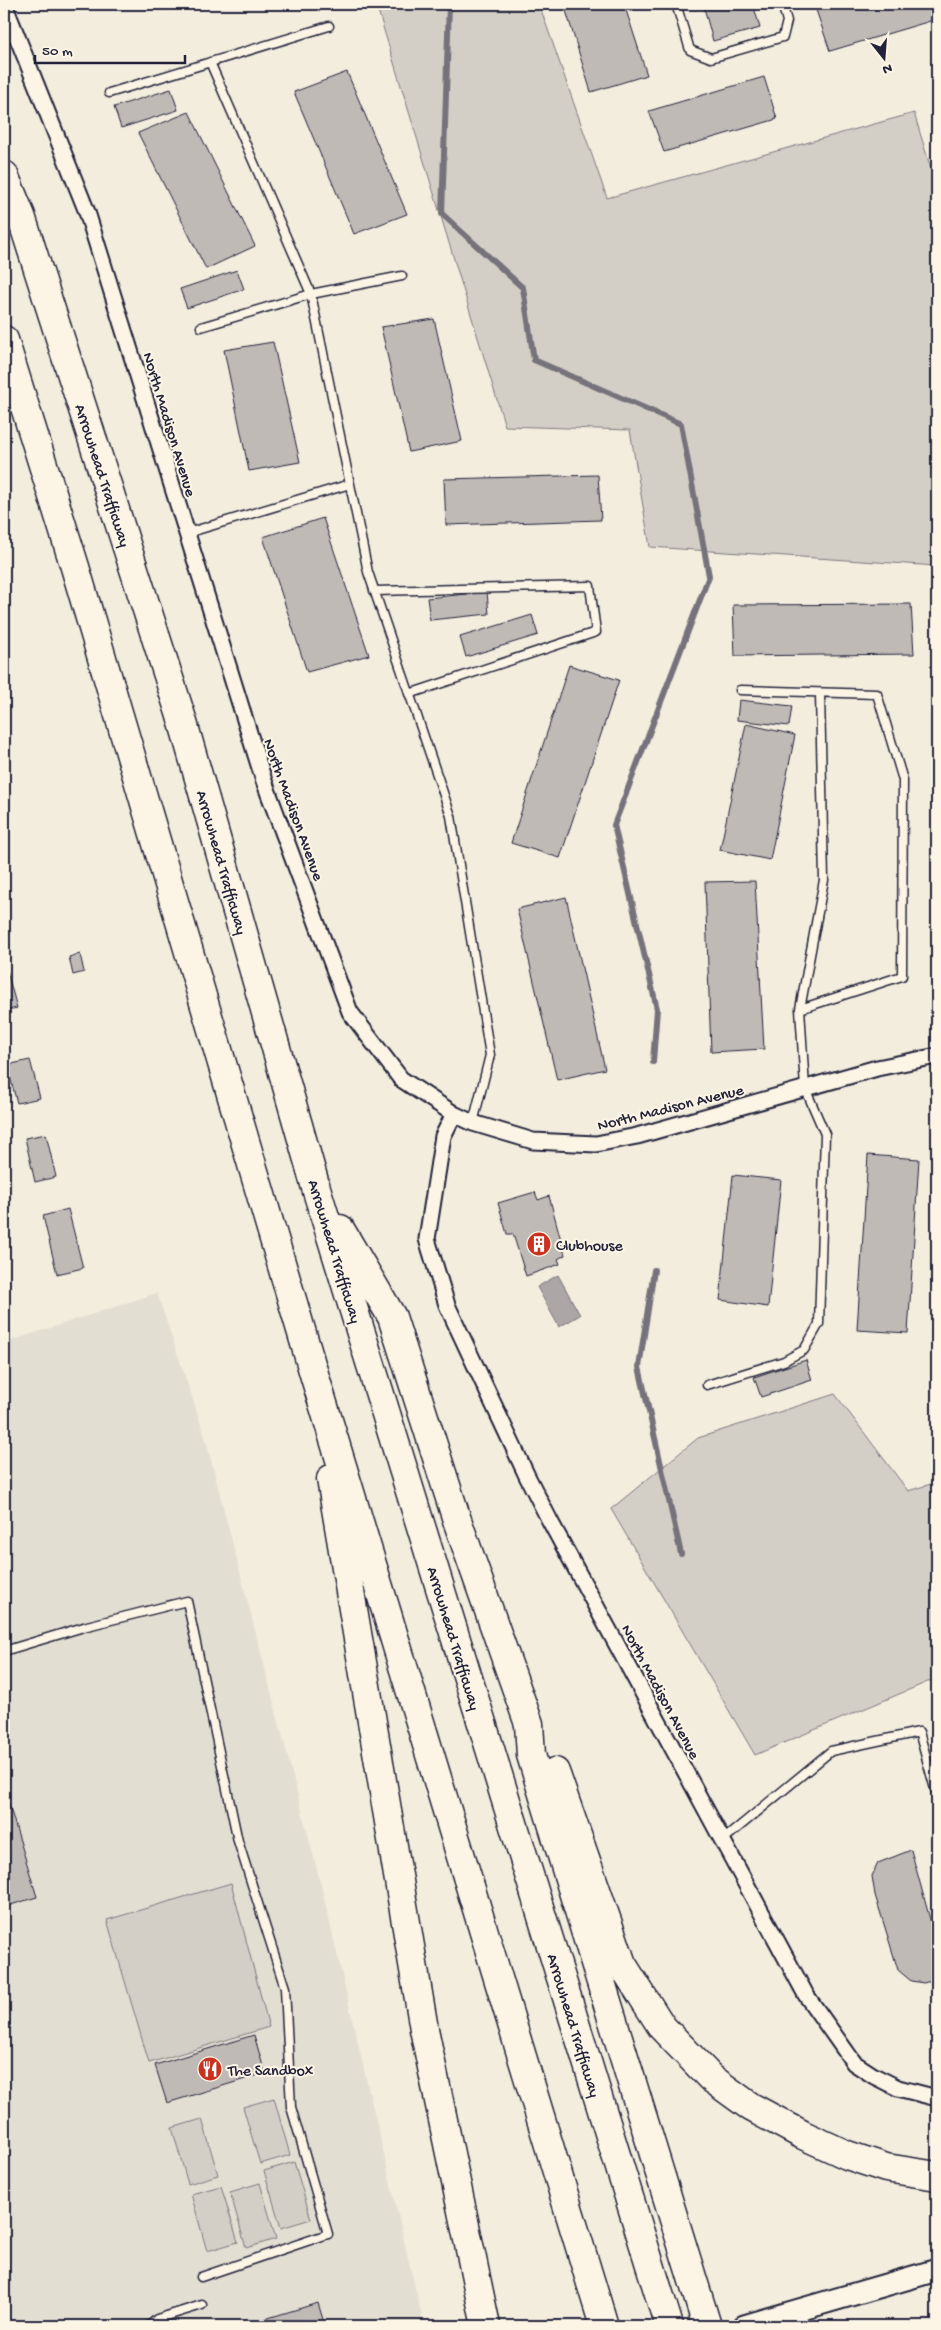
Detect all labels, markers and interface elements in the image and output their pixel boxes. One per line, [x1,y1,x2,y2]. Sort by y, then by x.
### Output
scale bar [35,32,185,64]
north arrow [858,32,908,82]
text: 50 m [42,43,73,61]
text: N [880,59,894,78]
street label: North Madison Avenue [137,351,199,500]
street label: Arrowhead Trafficway [69,402,133,550]
street label: North Madison Avenue [257,737,327,885]
street label: Arrowhead Trafficway [190,789,249,937]
street label: North Madison Avenue [596,1082,747,1137]
street label: Arrowhead Trafficway [302,1178,364,1326]
building icon: Clubhouse [526,1231,552,1257]
place label: Clubhouse [556,1238,623,1257]
street label: Arrowhead Trafficway [421,1565,483,1713]
street label: North Madison Avenue [615,1622,703,1764]
street label: Arrowhead Trafficway [541,1952,603,2100]
restaurant icon: The Sandbox [197,2056,223,2082]
place label: The Sandbox [227,2063,314,2082]

